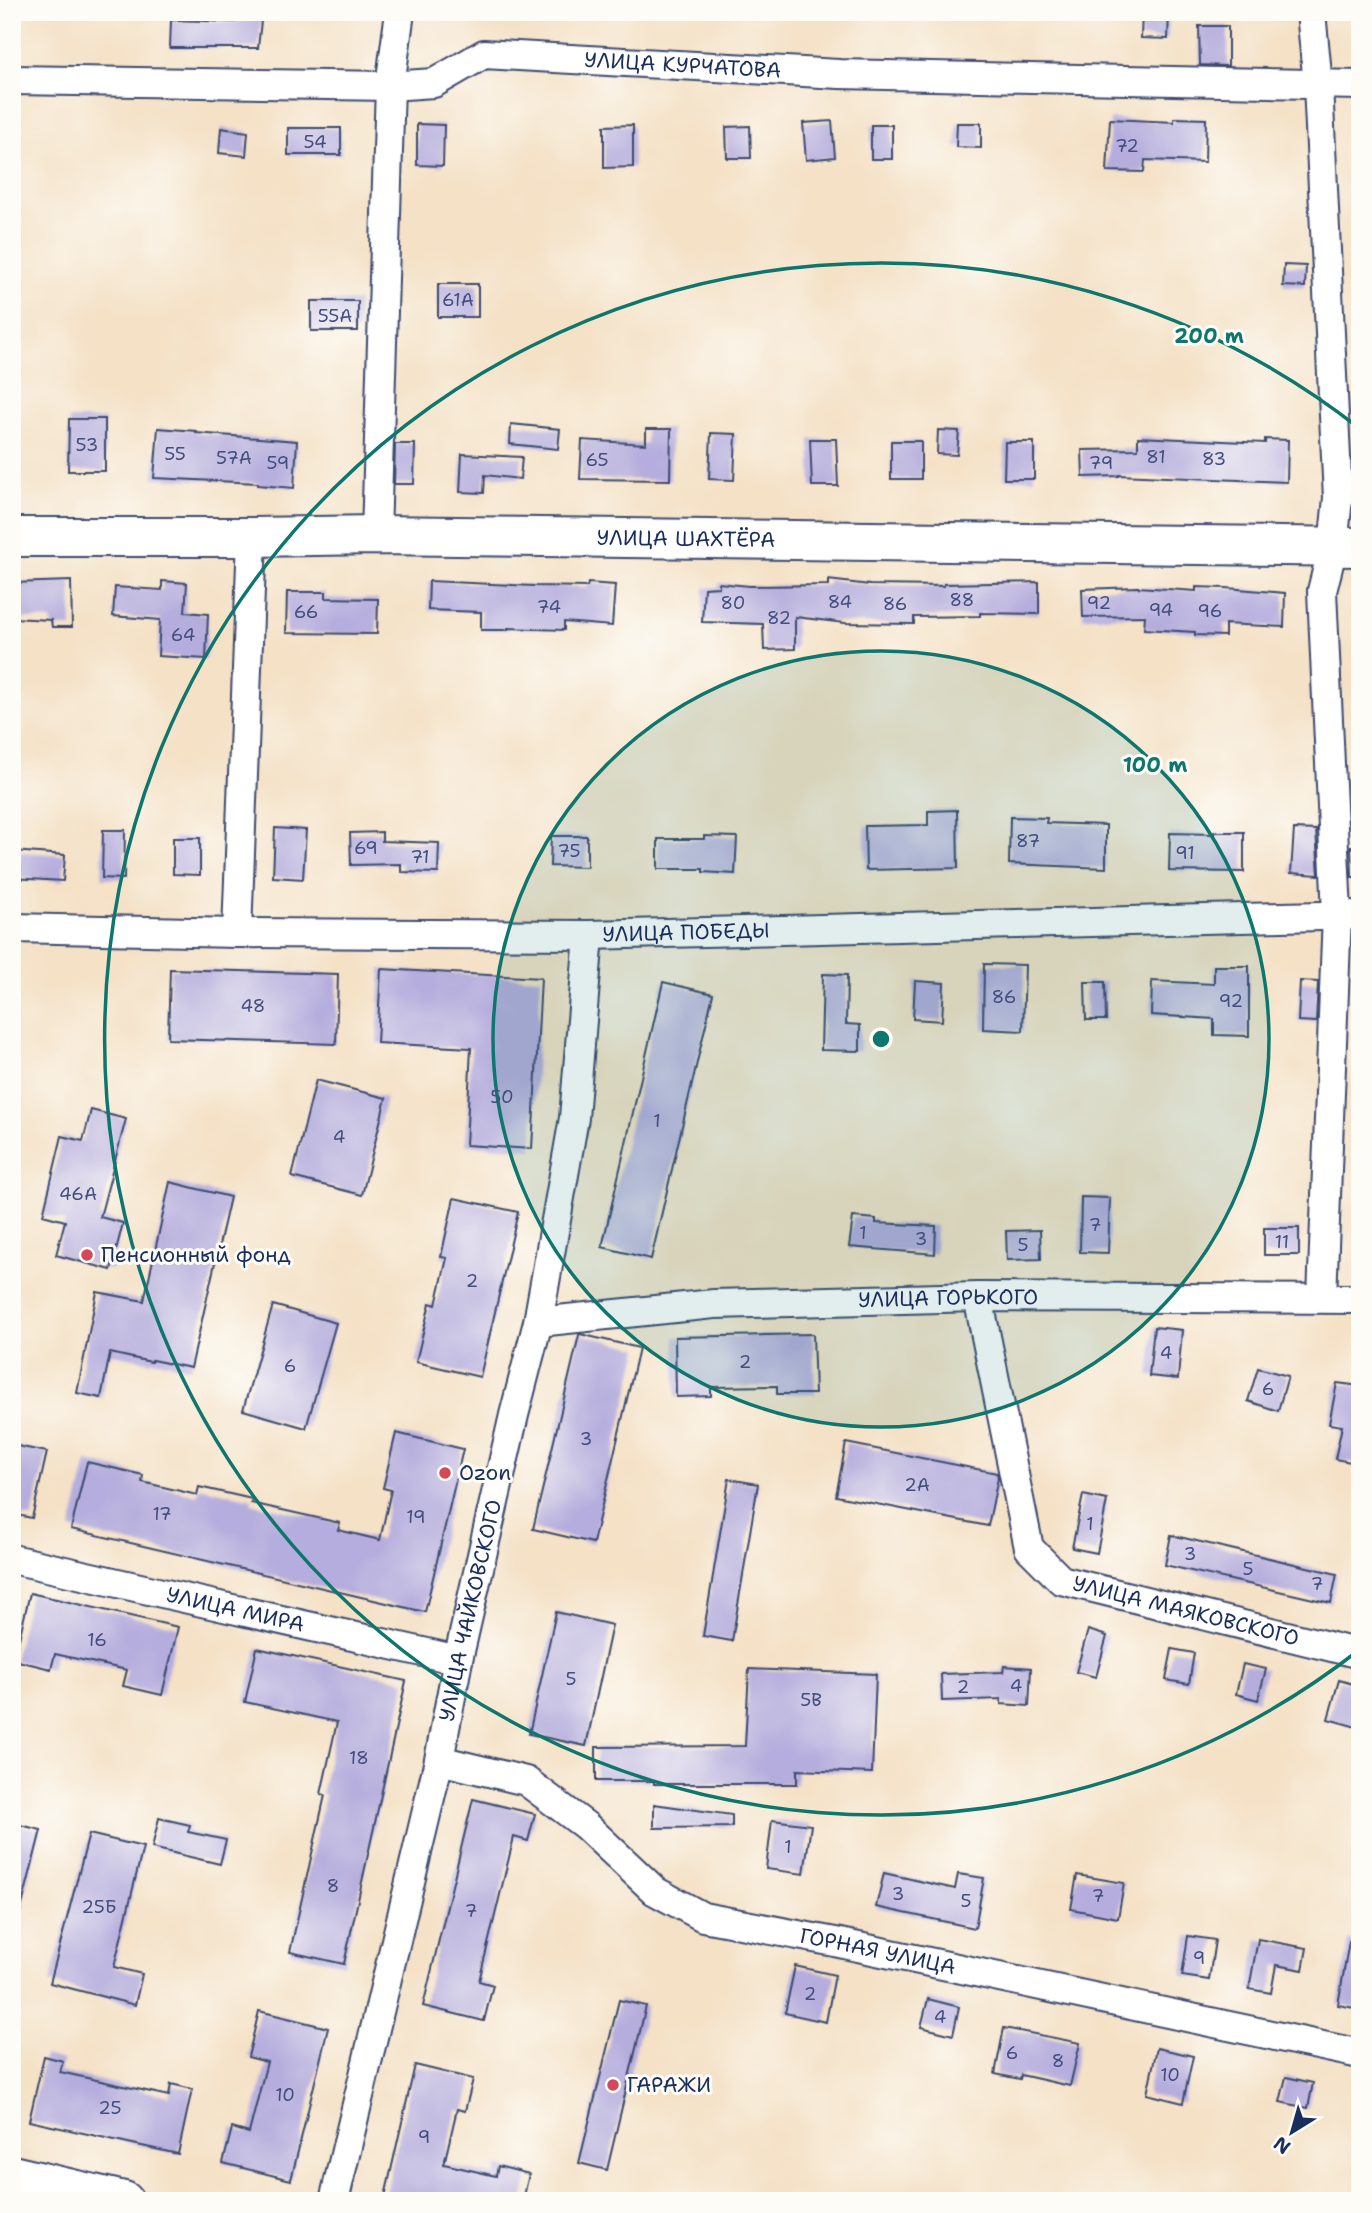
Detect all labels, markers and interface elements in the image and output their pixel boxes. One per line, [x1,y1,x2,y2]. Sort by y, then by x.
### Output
street label: УЛИЦА КУРЧАТОВА [583,46,782,85]
house number: 54 [303,130,327,154]
house number: 72 [1115,134,1139,158]
house number: 61А [442,288,474,312]
house number: 55А [318,304,352,328]
text: 200 m [1174,322,1244,350]
house number: 53 [76,433,98,457]
house number: 55 [164,442,186,466]
house number: 81 [1146,445,1166,469]
house number: 57А [216,446,252,470]
house number: 83 [1202,447,1226,471]
house number: 65 [586,448,608,472]
house number: 59 [267,451,289,475]
house number: 79 [1089,451,1113,475]
street label: УЛИЦА ШАХТЁРА [597,524,775,554]
house number: 88 [950,588,974,612]
house number: 84 [828,590,852,614]
house number: 80 [721,591,745,615]
house number: 92 [1087,591,1111,615]
house number: 86 [883,592,907,616]
house number: 74 [537,595,561,619]
house number: 94 [1149,598,1173,622]
house number: 96 [1198,599,1222,623]
house number: 66 [294,600,318,624]
house number: 82 [767,606,791,630]
house number: 64 [171,623,195,647]
text: 100 m [1123,751,1187,779]
house number: 87 [1016,829,1040,853]
house number: 69 [354,836,378,860]
house number: 75 [558,839,580,863]
house number: 91 [1175,841,1195,865]
house number: 71 [410,845,430,869]
street label: УЛИЦА ПОБЕДЫ [602,916,770,949]
house number: 86 [992,985,1016,1009]
house number: 92 [1219,989,1243,1013]
house number: 48 [241,994,265,1018]
centre of rings [869,1027,893,1051]
house number: 50 [490,1085,514,1109]
house number: 1 [653,1109,661,1133]
house number: 4 [333,1125,345,1149]
house number: 46А [59,1182,97,1206]
house number: 7 [1089,1213,1101,1237]
house number: 1 [859,1221,867,1245]
house number: 3 [915,1227,927,1251]
house number: 11 [1275,1230,1289,1254]
house number: 5 [1017,1233,1029,1257]
place label: Пенсионный фонд [101,1241,291,1269]
marker: Пенсионный фонд [79,1247,95,1263]
house number: 2 [466,1269,478,1293]
street label: УЛИЦА ГОРЬКОГО [858,1283,1038,1314]
house number: 4 [1160,1341,1172,1365]
house number: 2 [739,1350,751,1374]
house number: 6 [284,1354,296,1378]
house number: 6 [1262,1377,1274,1401]
house number: 3 [580,1427,592,1451]
place label: Ozon [459,1459,511,1487]
marker: Ozon [437,1465,453,1481]
house number: 2А [904,1473,930,1497]
street label: УЛИЦА ЧАЙКОВСКОГО [433,1497,508,1724]
house number: 17 [152,1502,172,1526]
house number: 19 [406,1505,426,1529]
house number: 1 [1086,1512,1094,1536]
house number: 3 [1184,1542,1196,1566]
house number: 5 [1242,1557,1254,1581]
street label: УЛИЦА МАЯКОВСКОГО [1070,1569,1302,1652]
house number: 7 [1311,1572,1323,1596]
street label: УЛИЦА МИРА [164,1580,307,1639]
house number: 16 [87,1628,107,1652]
house number: 5 [565,1667,577,1691]
house number: 4 [1010,1674,1022,1698]
house number: 2 [957,1675,969,1699]
house number: 5В [800,1688,822,1712]
house number: 18 [349,1746,369,1770]
house number: 1 [784,1835,792,1859]
house number: 8 [327,1874,339,1898]
house number: 3 [892,1882,904,1906]
house number: 7 [1092,1884,1104,1908]
house number: 5 [960,1889,972,1913]
house number: 25Б [81,1895,117,1919]
house number: 7 [465,1899,477,1923]
street label: ГОРНАЯ УЛИЦА [798,1922,958,1981]
house number: 9 [1193,1946,1205,1970]
house number: 2 [804,1982,816,2006]
house number: 4 [934,2005,946,2029]
house number: 6 [1006,2041,1018,2065]
house number: 8 [1052,2049,1064,2073]
house number: 10 [1160,2063,1180,2087]
place label: ГАРАЖИ [627,2071,711,2099]
marker: ГАРАЖИ [605,2077,621,2093]
house number: 10 [275,2083,295,2107]
house number: 25 [98,2096,122,2120]
north arrow [1256,2098,1326,2168]
house number: 9 [418,2125,430,2149]
text: N [1269,2131,1296,2160]

